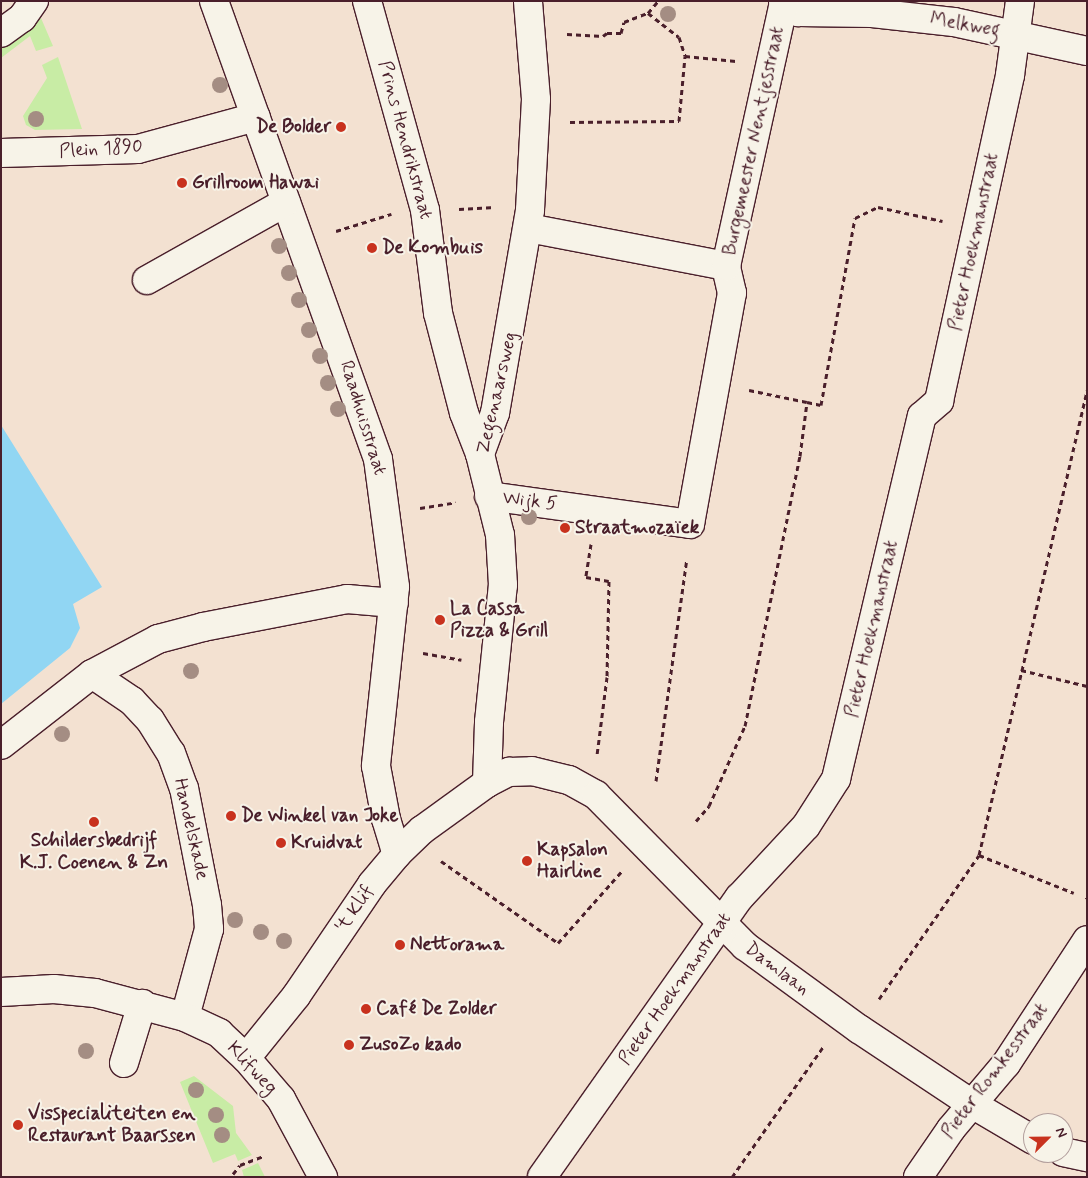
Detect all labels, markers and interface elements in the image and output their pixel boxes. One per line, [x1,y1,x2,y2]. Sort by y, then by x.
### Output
street label: Melkweg [928,8,1002,42]
street label: Burgemeester Nentjesstraat [719,28,789,254]
street label: Prins Hendrikstraat [373,58,437,222]
place label: De Bolder [253,116,331,138]
marker: De Bolder [335,121,347,133]
street label: Plein 1890 [59,135,143,163]
street label: Pieter Hoekmanstraat [944,151,1004,333]
place label: Grillroom Hawai [192,172,317,194]
marker: Grillroom Hawai [176,177,188,189]
place label: De Kombuis [382,237,478,259]
marker: De Kombuis [366,242,378,254]
street label: Zegenaarsweg [472,330,522,456]
street label: Raadhuisstraat [335,358,391,478]
street label: Wijk 5 [501,486,559,516]
place label: Straatmozaïek [575,517,699,539]
marker: Straatmozaïek [559,522,571,534]
street label: Pieter Hoekmanstraat [841,538,903,720]
place label: La Cassa Pizza & Grill [450,598,548,642]
marker: La Cassa Pizza & Grill [434,614,446,626]
street label: Handelskade [168,776,214,882]
place label: De Winkel van Joke [241,805,400,827]
marker: De Winkel van Joke [225,810,237,822]
marker: Schildersbedrijf K.J. Coenen & Zn [88,816,100,828]
place label: Schildersbedrijf K.J. Coenen & Zn [20,830,168,874]
place label: Kruidvat [291,832,362,854]
marker: Kruidvat [275,837,287,849]
place label: Kapsalon Hairline [537,839,608,883]
marker: Kapsalon Hairline [521,855,533,867]
street label: 't Klif [331,881,379,937]
street label: Pieter Hoekmanstraat [614,908,736,1070]
place label: Nettorama [410,934,504,956]
street label: Damlaan [740,937,814,1001]
marker: Nettorama [394,939,406,951]
place label: Café De Zolder [376,998,501,1020]
street label: Pieter Romkesstraat [937,999,1053,1143]
marker: Café De Zolder [360,1003,372,1015]
place label: ZusoZo kado [359,1034,462,1056]
street label: Klifweg [222,1037,282,1099]
marker: ZusoZo kado [343,1039,355,1051]
place label: Visspecialiteiten en Restaurant Baarssen [28,1103,196,1147]
north arrow [1023,1113,1073,1163]
marker: Visspecialiteiten en Restaurant Baarssen [12,1119,24,1131]
text: N [1051,1125,1071,1140]

